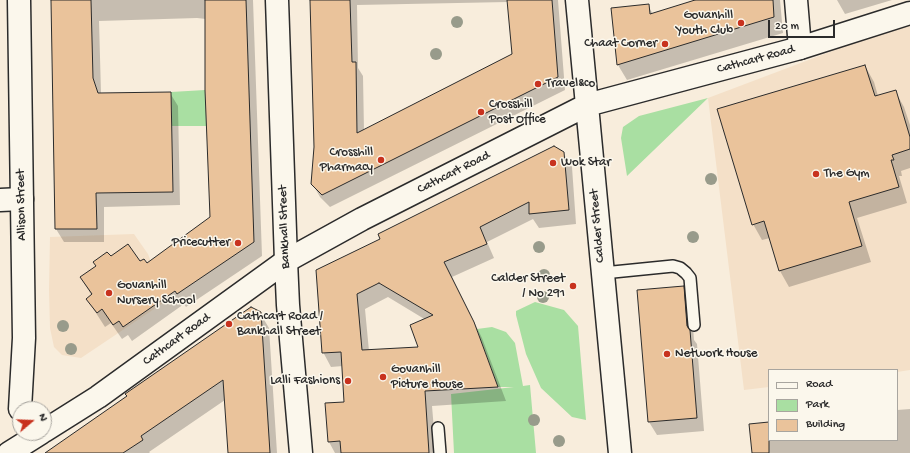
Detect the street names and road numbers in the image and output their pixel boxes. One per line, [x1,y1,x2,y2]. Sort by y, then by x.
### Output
street label: Cathcart Road [716,42,796,78]
street label: Cathcart Road [415,148,493,198]
street label: Allison Street [14,169,30,241]
street label: Bankhall Street [276,185,294,269]
street label: Calder Street [587,189,609,263]
street label: Cathcart Road [140,310,214,370]

